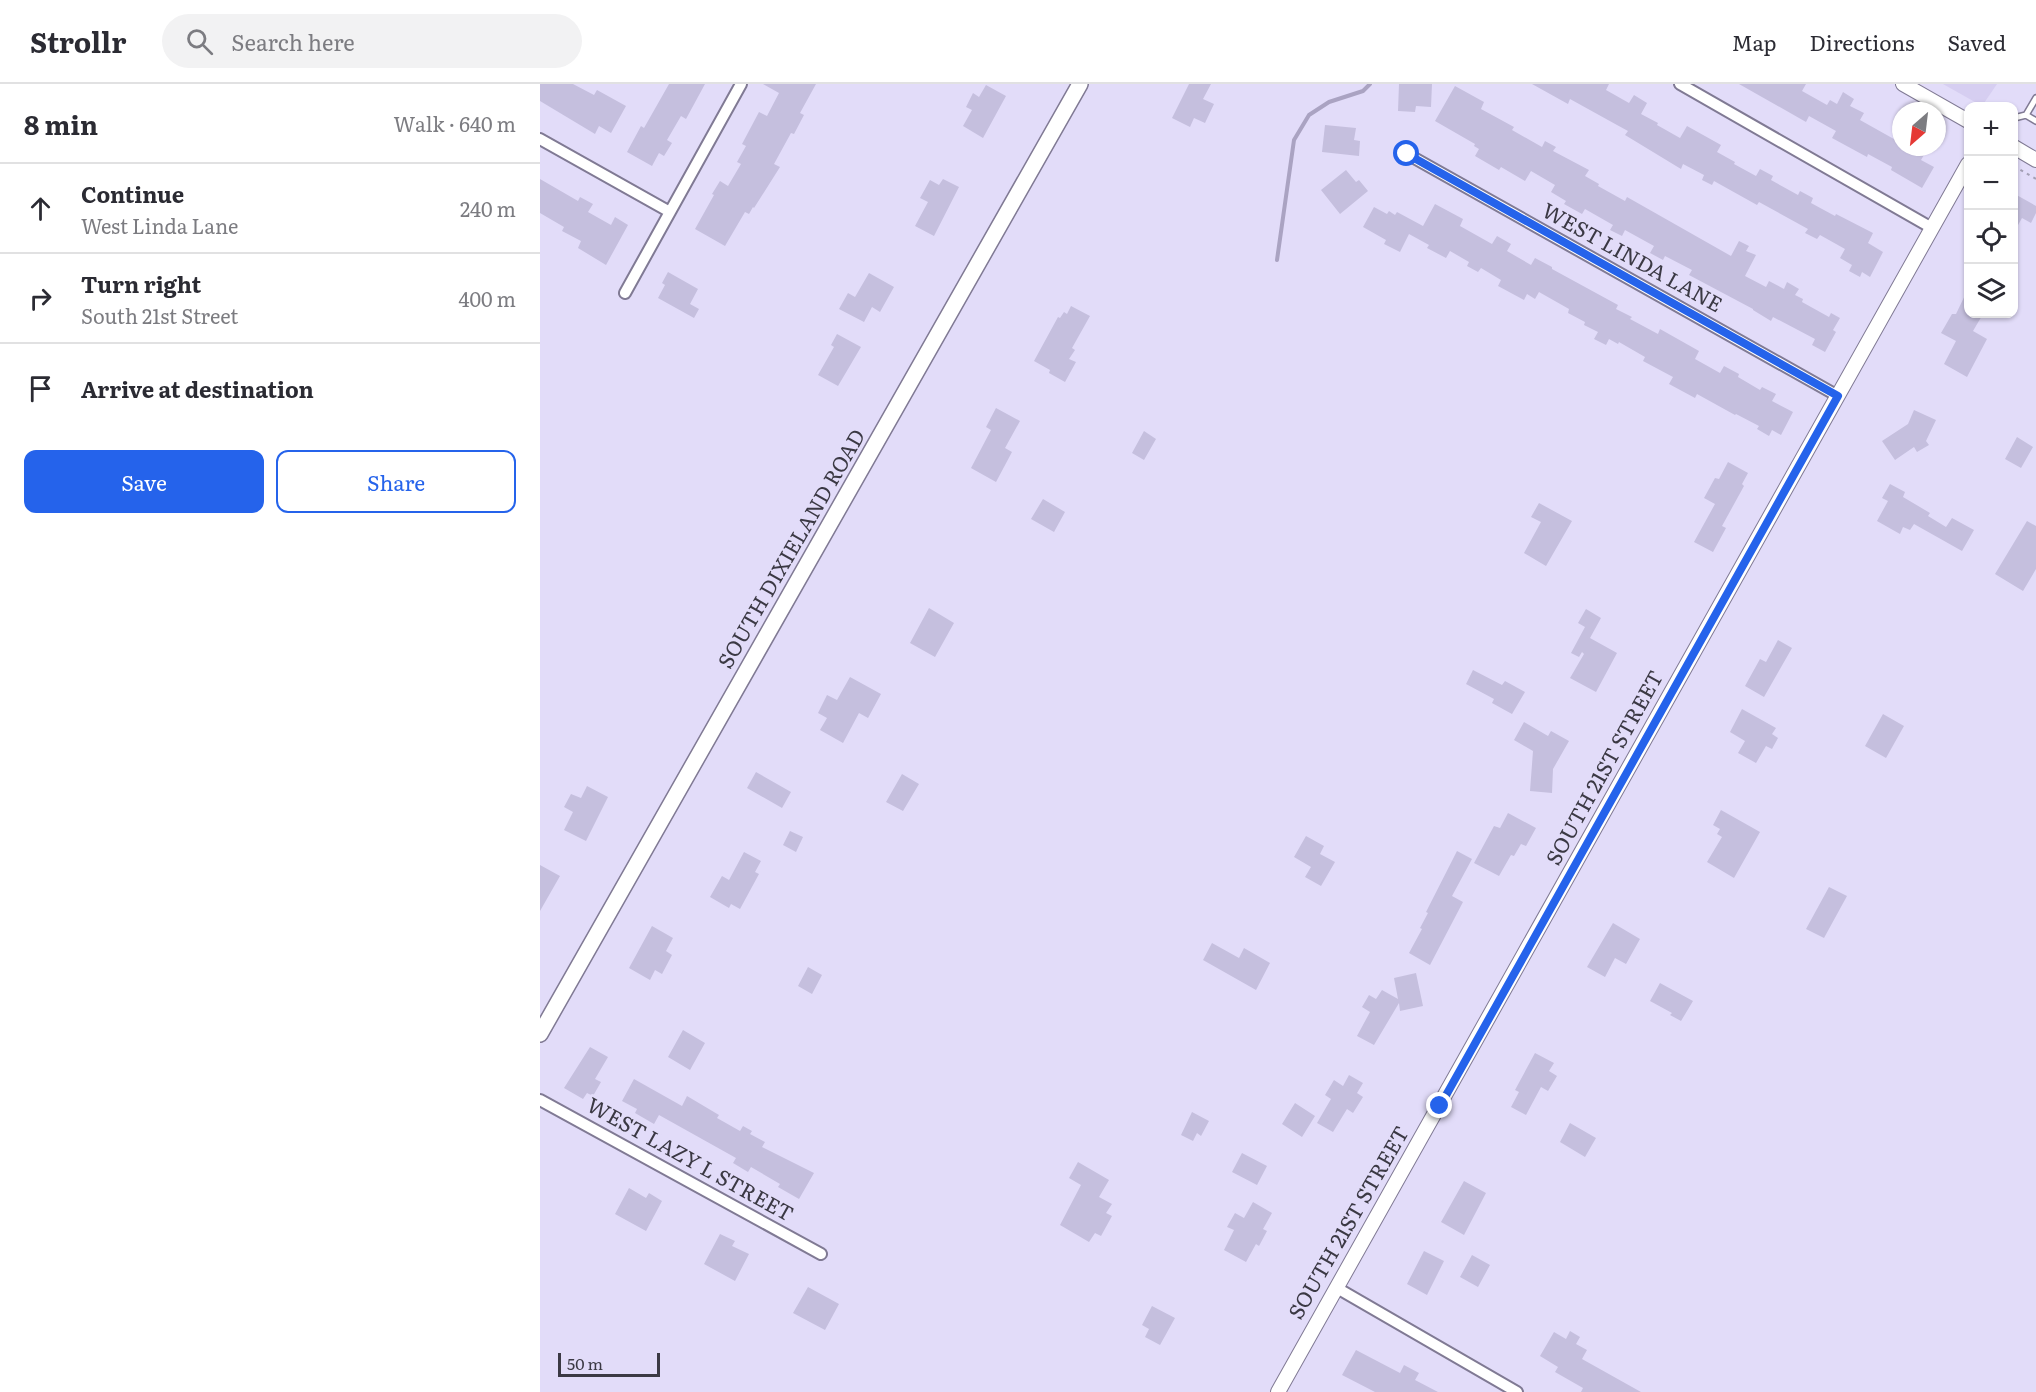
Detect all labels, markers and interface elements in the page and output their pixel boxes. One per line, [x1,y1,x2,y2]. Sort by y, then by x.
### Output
search box [162,14,582,68]
text: Strollr [30,20,126,62]
icon: search [183,25,216,58]
text: Search here [231,25,355,58]
text: Map [1732,26,1777,57]
text: Directions [1810,26,1915,57]
text: Saved [1948,26,2006,57]
north arrow [1892,102,1946,156]
map controls [1964,102,2018,318]
button: + [1964,102,2018,156]
text: 8 min [24,104,98,143]
text: Walk · 640 m [393,108,516,138]
route start [1393,140,1419,166]
button: − [1964,156,2018,210]
text: Continue [81,177,184,210]
icon: ahead [24,192,57,225]
text: 240 m [460,193,516,223]
street label: WEST LINDA LANE [1537,193,1729,318]
text: West Linda Lane [81,210,238,240]
button: locate [1964,210,2018,264]
button: layers [1964,264,2018,318]
text: Turn right [81,267,201,300]
icon: right [24,282,57,315]
text: 400 m [458,283,516,313]
text: South 21st Street [81,300,238,330]
icon: arrive [24,372,57,405]
text: Arrive at destination [81,372,314,405]
street label: SOUTH DIXIELAND ROAD [708,422,871,673]
button: Save [24,450,264,513]
button: Share [276,450,516,513]
street label: SOUTH 21ST STREET [1536,664,1669,870]
street label: WEST LAZY L STREET [582,1088,800,1228]
route end [1426,1092,1452,1118]
street label: SOUTH 21ST STREET [1279,1119,1415,1324]
scale bar [558,1350,660,1378]
text: 50 m [567,1351,603,1375]

